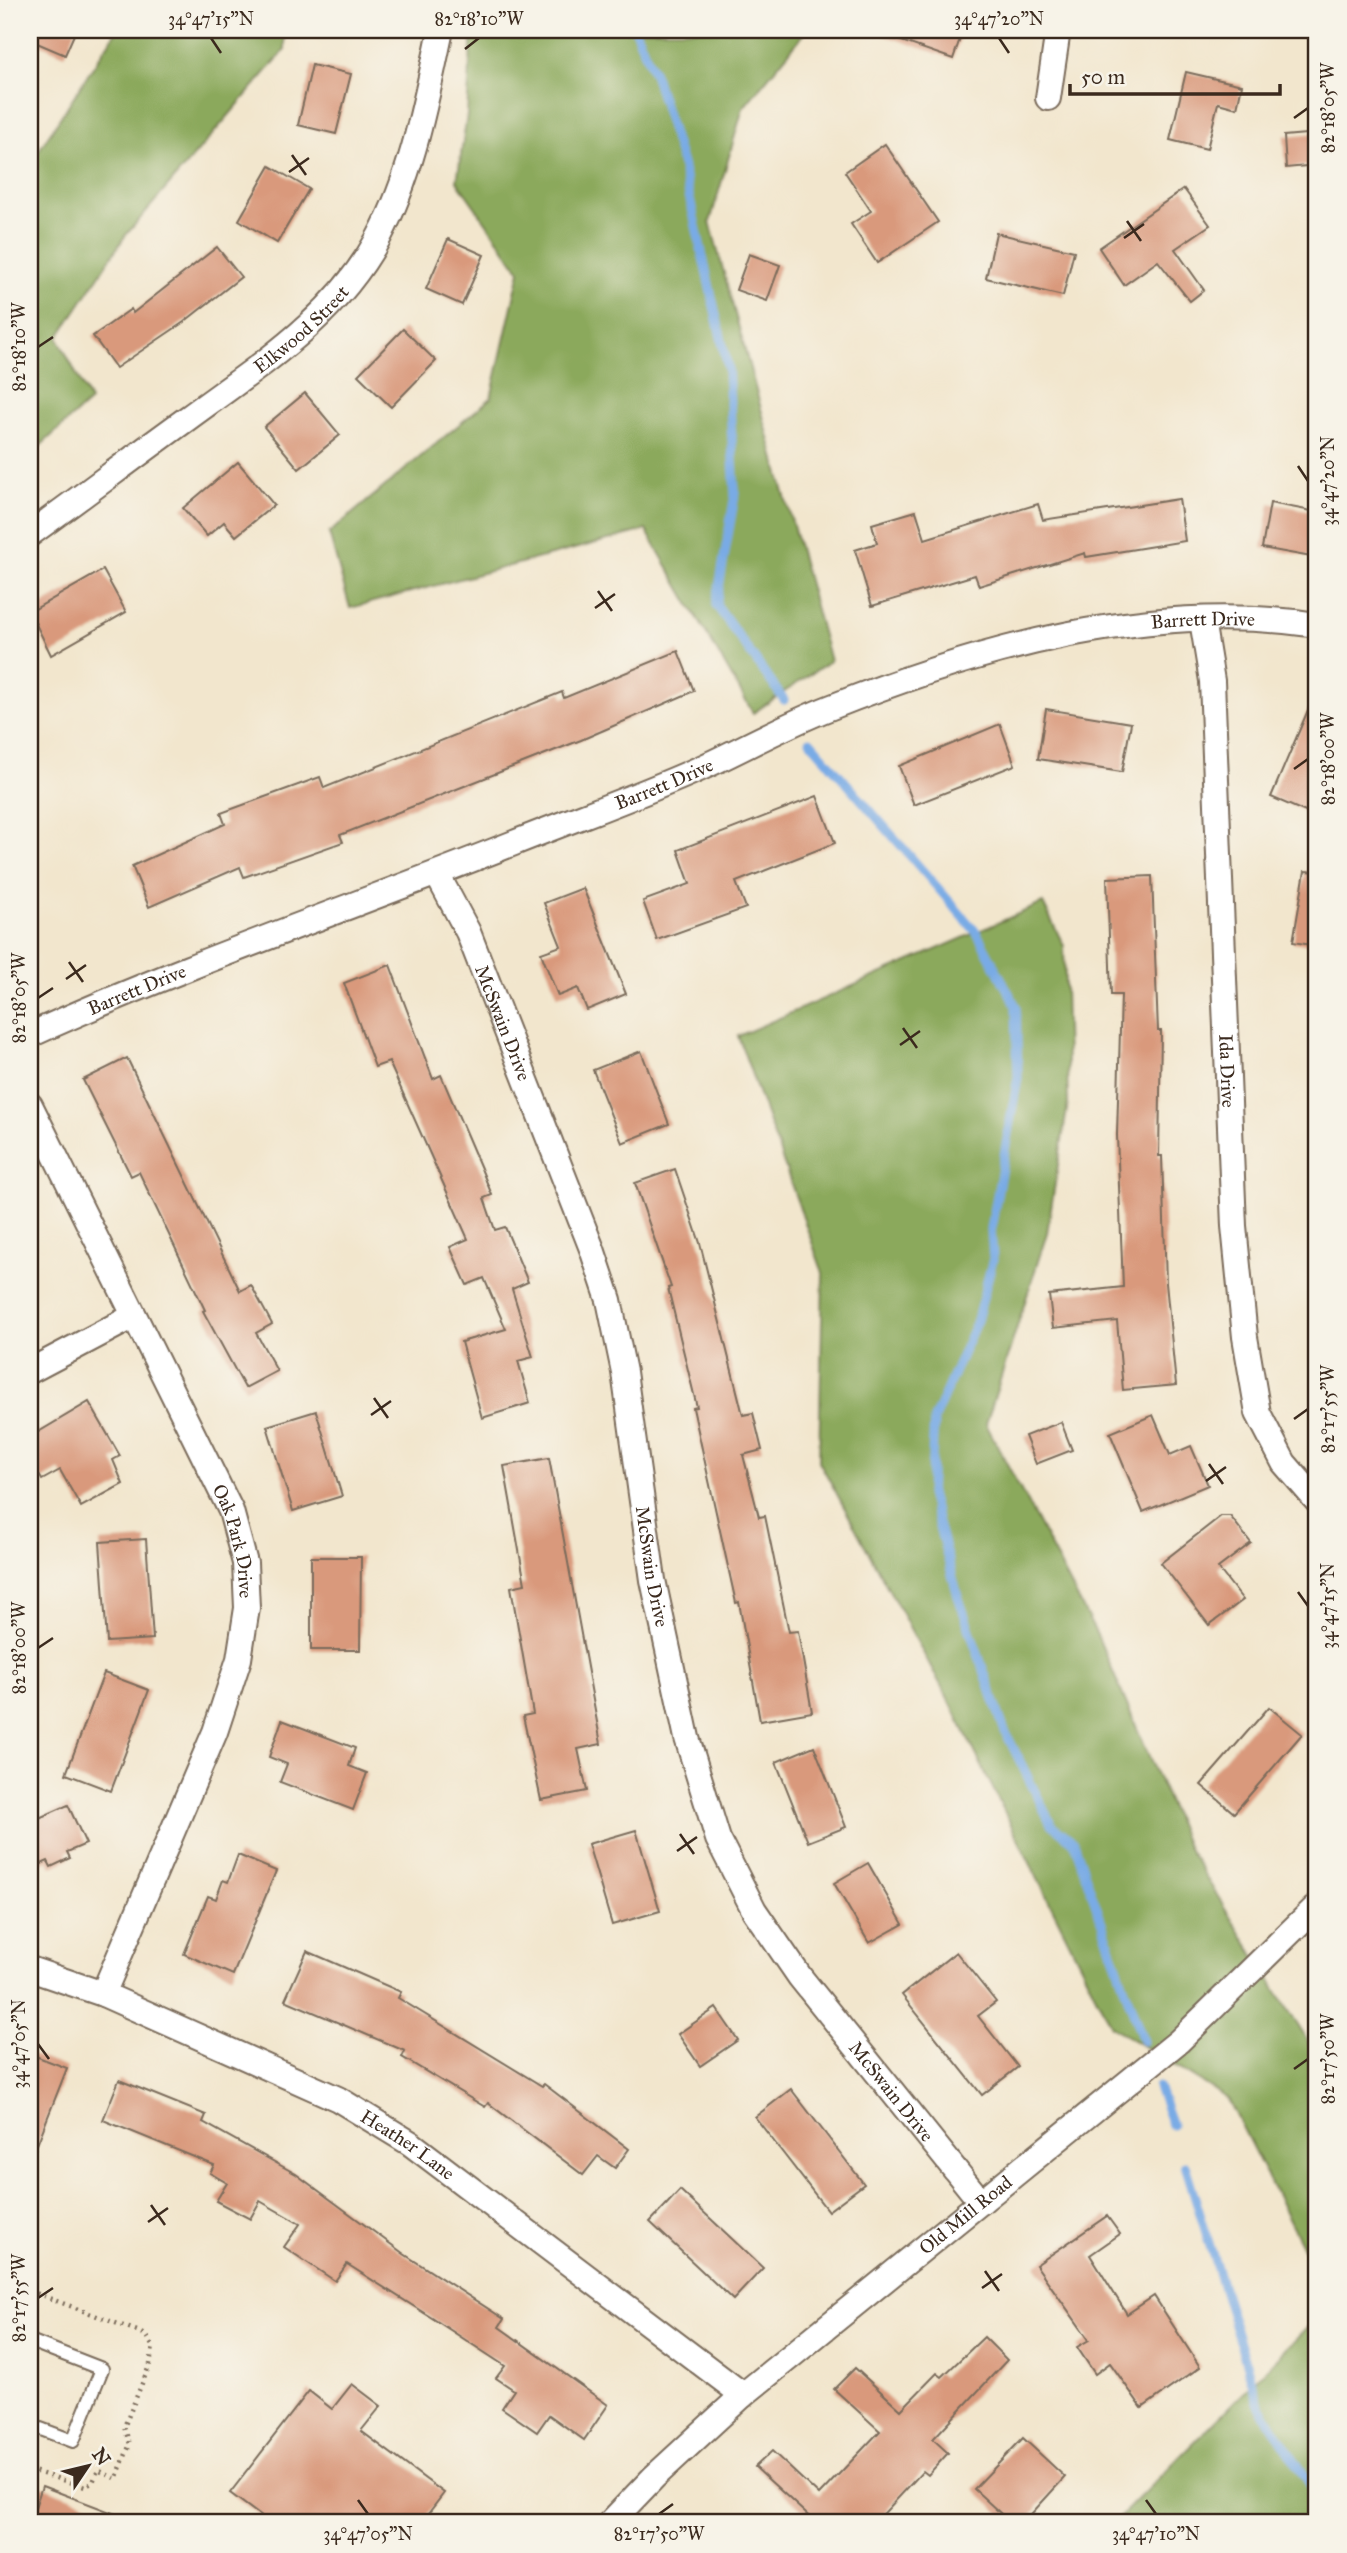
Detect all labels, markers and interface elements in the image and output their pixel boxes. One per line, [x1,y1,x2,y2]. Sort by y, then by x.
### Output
text: 34°47'15"N [168,8,254,30]
text: 82°18'10"W [434,8,524,30]
text: 34°47'20"N [954,8,1044,30]
scale bar [1070,52,1280,96]
text: 82°18'05"W [1317,62,1339,153]
text: 50 m [1081,64,1126,90]
street label: Elkwood Street [249,280,354,378]
text: 82°18'10"W [8,302,30,392]
text: 34°47'20"N [1317,436,1339,526]
street label: Barrett Drive [1150,607,1255,633]
text: 82°18'00"W [1317,712,1339,805]
street label: Barrett Drive [612,753,717,814]
text: 82°18'05"W [8,952,30,1043]
street label: Barrett Drive [84,959,189,1020]
street label: McSwain Drive [470,961,536,1084]
street label: Ida Drive [1215,1034,1241,1108]
text: 82°17'55"W [1317,1364,1339,1453]
street label: Oak Park Drive [208,1480,258,1599]
street label: McSwain Drive [631,1505,674,1629]
text: 34°47'15"N [1317,1563,1339,1649]
text: 82°18'00"W [8,1601,30,1694]
text: 34°47'05"N [8,1999,30,2089]
text: 82°17'50"W [1317,2013,1339,2104]
street label: McSwain Drive [844,2036,939,2146]
street label: Heather Lane [357,2104,460,2184]
street label: Old Mill Road [914,2170,1017,2259]
text: 82°17'55"W [8,2253,30,2342]
north arrow [52,2430,122,2500]
text: N [87,2443,116,2470]
text: 34°47'05"N [323,2523,413,2545]
text: 82°17'50"W [614,2523,705,2545]
text: 34°47'10"N [1112,2523,1200,2545]

